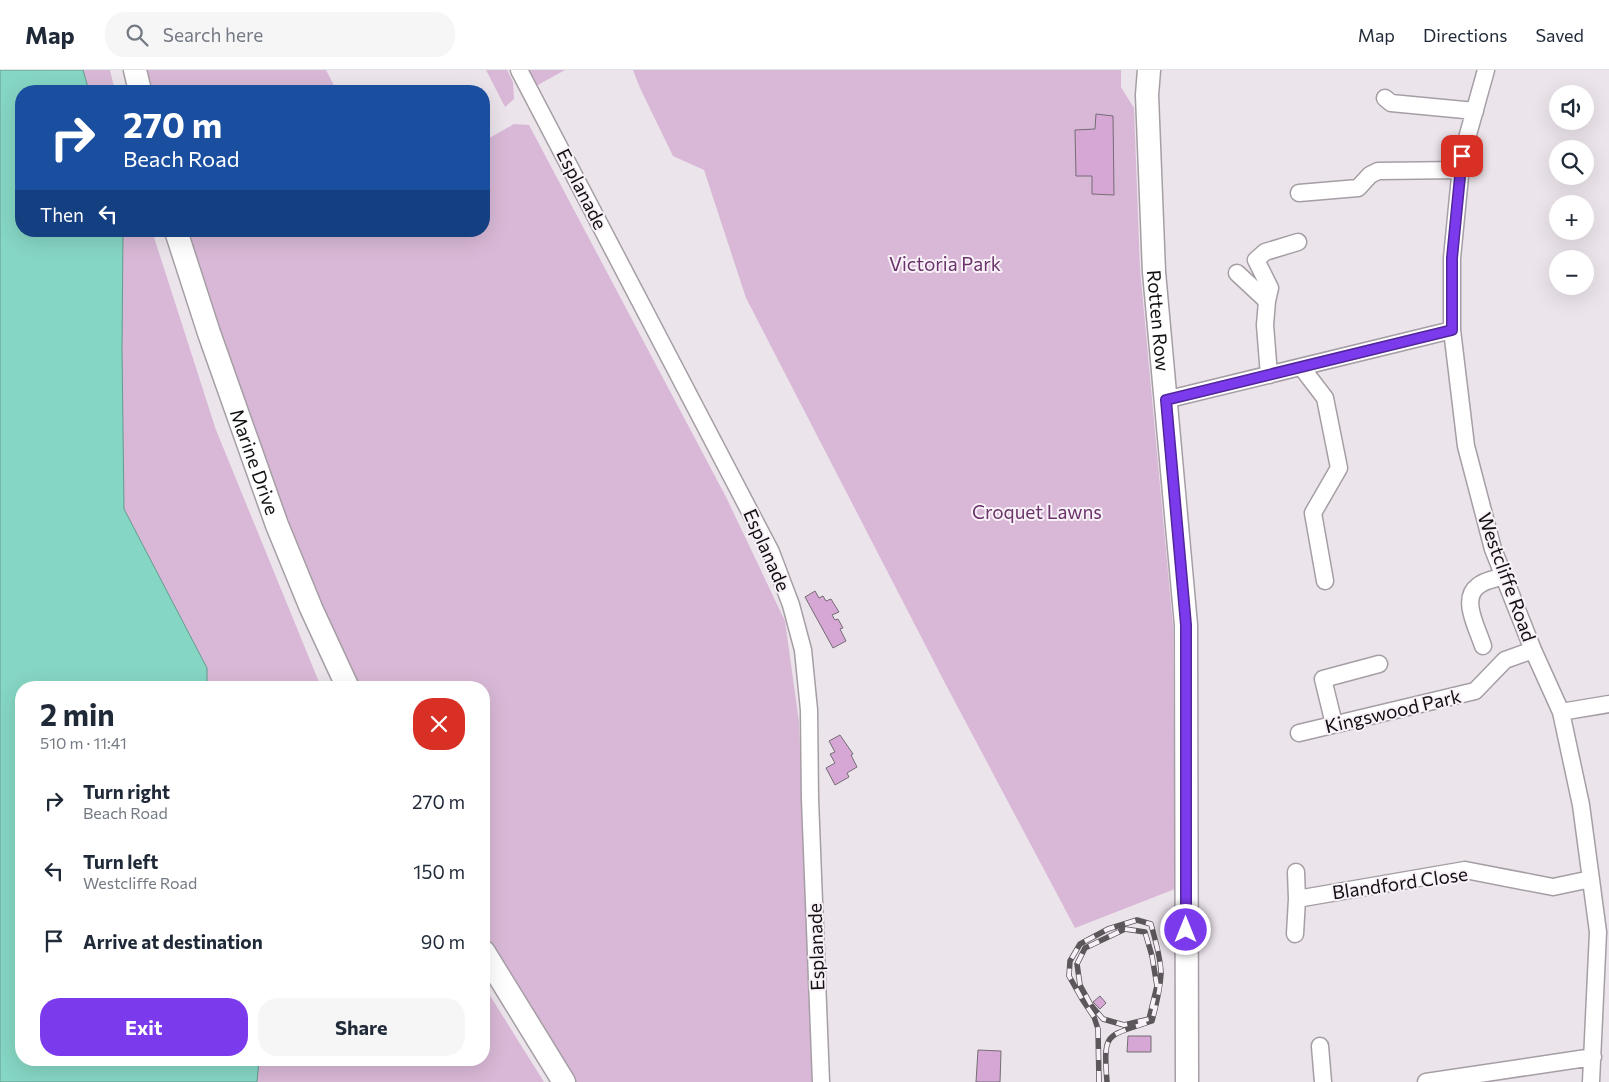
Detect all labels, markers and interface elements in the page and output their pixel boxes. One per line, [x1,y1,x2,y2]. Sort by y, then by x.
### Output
search box [105,12,455,57]
text: Map [25,20,75,49]
icon: search [123,21,151,49]
text: Search here [163,23,263,46]
text: Map [1358,24,1395,46]
text: Directions [1423,24,1507,46]
text: Saved [1535,24,1584,46]
map controls [1549,85,1594,295]
button: sound [1549,85,1594,130]
text: 270 m [123,102,222,145]
icon: right [40,105,105,170]
pin [1441,135,1483,177]
button: search [1549,140,1594,185]
icon: arrive [1448,142,1476,170]
street label: Esplanade [552,144,613,233]
text: Beach Road [123,145,239,172]
button: + [1549,195,1594,240]
icon: left [94,200,122,228]
text: Then [40,203,84,226]
button: − [1549,250,1594,295]
park label: Victoria Park [889,252,1001,275]
street label: Rotten Row [1143,269,1175,372]
street label: Marine Drive [226,406,284,518]
park label: Croquet Lawns [972,500,1102,523]
street label: Esplanade [739,505,796,595]
street label: Westcliffe Road [1473,509,1541,644]
street label: Kingswood Park [1322,684,1463,737]
text: 2 min [40,695,115,732]
button: close [413,698,465,750]
text: 510 m · 11:41 [40,733,127,752]
text: Turn right [83,780,170,803]
icon: right [40,787,68,815]
text: 270 m [412,790,465,813]
text: Beach Road [83,803,168,822]
text: Turn left [83,850,158,873]
icon: left [40,857,68,885]
text: 150 m [413,860,465,883]
street label: Blandford Close [1331,862,1469,903]
text: Westcliffe Road [83,873,197,892]
street label: Esplanade [802,903,829,991]
position arrow [1159,903,1211,955]
icon: arrive [40,927,68,955]
text: Arrive at destination [83,930,263,953]
text: 90 m [421,930,465,953]
button: Exit [40,998,248,1056]
button: Share [258,998,465,1056]

